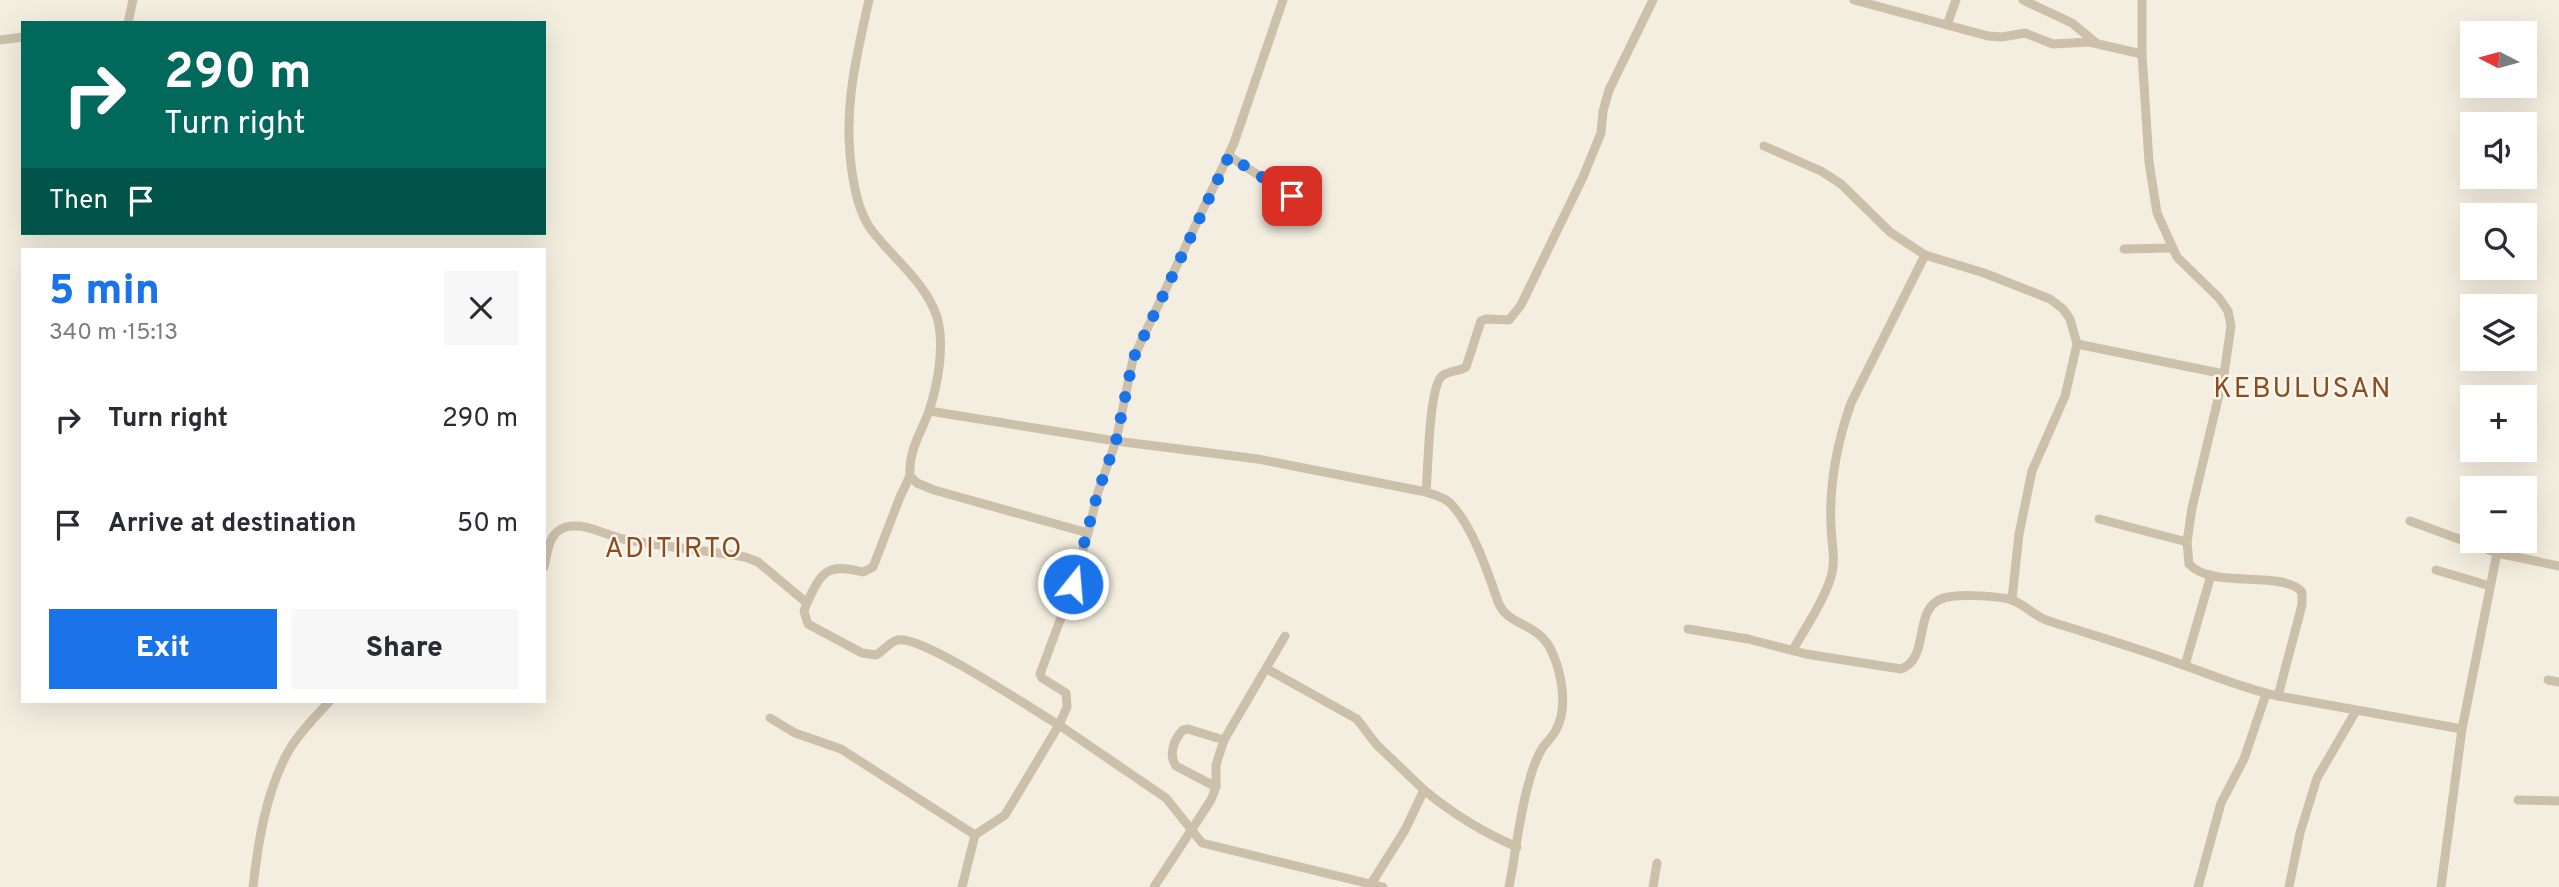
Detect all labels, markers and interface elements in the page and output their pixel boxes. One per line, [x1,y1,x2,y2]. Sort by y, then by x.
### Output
north arrow [2460,21,2538,98]
map controls [2460,21,2537,553]
text: 290 m [164,44,312,106]
icon: right [49,49,140,140]
text: Turn right [164,105,306,145]
button: sound [2460,112,2537,189]
pin [1262,166,1322,226]
icon: arrive [1273,177,1311,215]
icon: arrive [122,182,160,220]
text: Then [49,185,108,218]
button: search [2460,203,2537,280]
text: 5 min [49,266,160,319]
button: close [444,271,518,345]
button: layers [2460,294,2537,371]
text: 340 m · 15:13 [49,319,178,348]
district label: KEBULUSAN [2213,372,2393,408]
button: + [2460,385,2537,462]
icon: right [49,401,87,439]
text: Turn right [108,403,228,436]
text: 290 m [442,403,518,436]
button: − [2460,476,2537,553]
icon: arrive [49,506,87,544]
text: Arrive at destination [108,508,356,541]
text: 50 m [457,508,518,541]
district label: ADITIRTO [605,532,743,568]
position arrow [1036,547,1110,621]
button: Exit [49,609,277,689]
button: Share [291,609,518,689]

